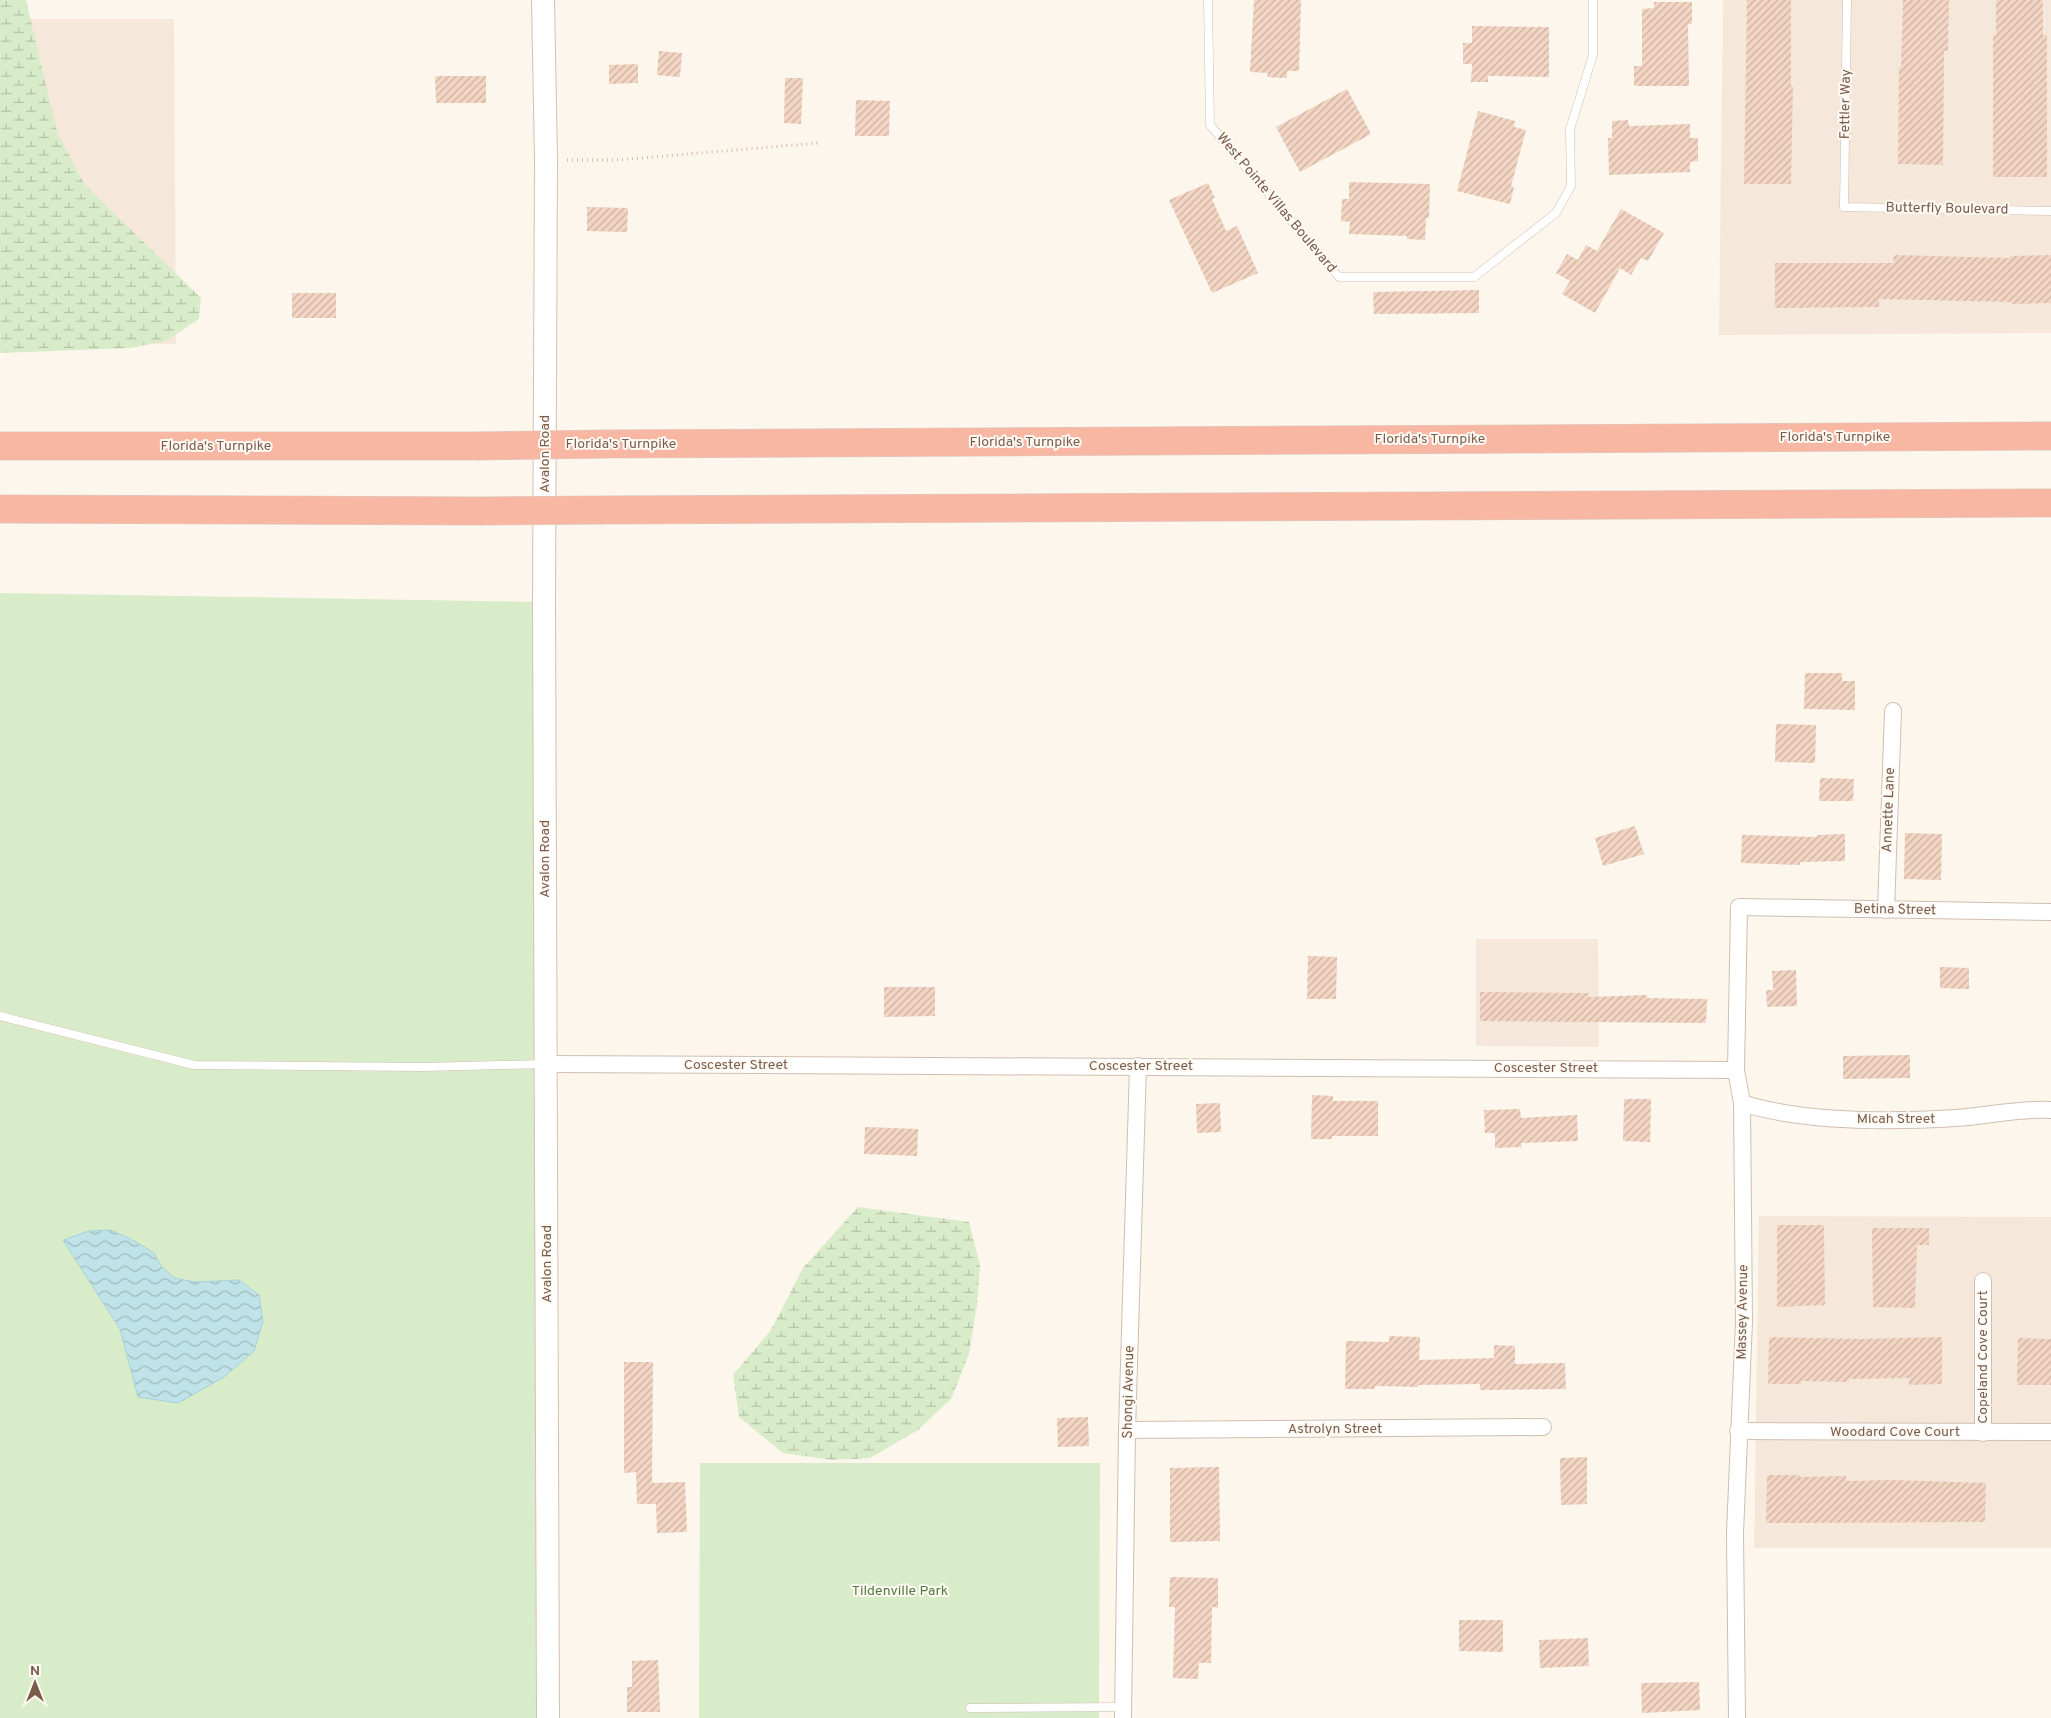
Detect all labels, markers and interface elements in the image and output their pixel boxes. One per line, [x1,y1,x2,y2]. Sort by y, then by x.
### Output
street label: Fettler Way [1837,69,1855,139]
street label: West Pointe Villas Boulevard [1212,129,1340,277]
street label: Butterfly Boulevard [1885,199,2009,219]
street label: Avalon Road [537,415,554,493]
street label: Florida's Turnpike [1780,429,1890,446]
street label: Florida's Turnpike [1375,431,1485,448]
street label: Florida's Turnpike [970,434,1080,451]
street label: Florida's Turnpike [566,436,676,453]
street label: Florida's Turnpike [161,438,271,455]
street label: Annette Lane [1879,767,1899,853]
street label: Avalon Road [537,820,554,898]
street label: Betina Street [1854,901,1936,919]
street label: Coscester Street [684,1057,788,1074]
street label: Coscester Street [1089,1058,1193,1075]
street label: Coscester Street [1494,1060,1598,1077]
street label: Micah Street [1857,1111,1935,1128]
street label: Avalon Road [539,1225,556,1303]
street label: Massey Avenue [1734,1264,1752,1360]
street label: Copeland Cove Court [1975,1290,1992,1424]
street label: Shongi Avenue [1120,1345,1138,1439]
street label: Astrolyn Street [1288,1421,1382,1438]
street label: Woodard Cove Court [1830,1424,1960,1441]
park label: Tildenville Park [852,1583,948,1600]
north arrow [10,1658,60,1708]
text: N [30,1663,40,1680]

